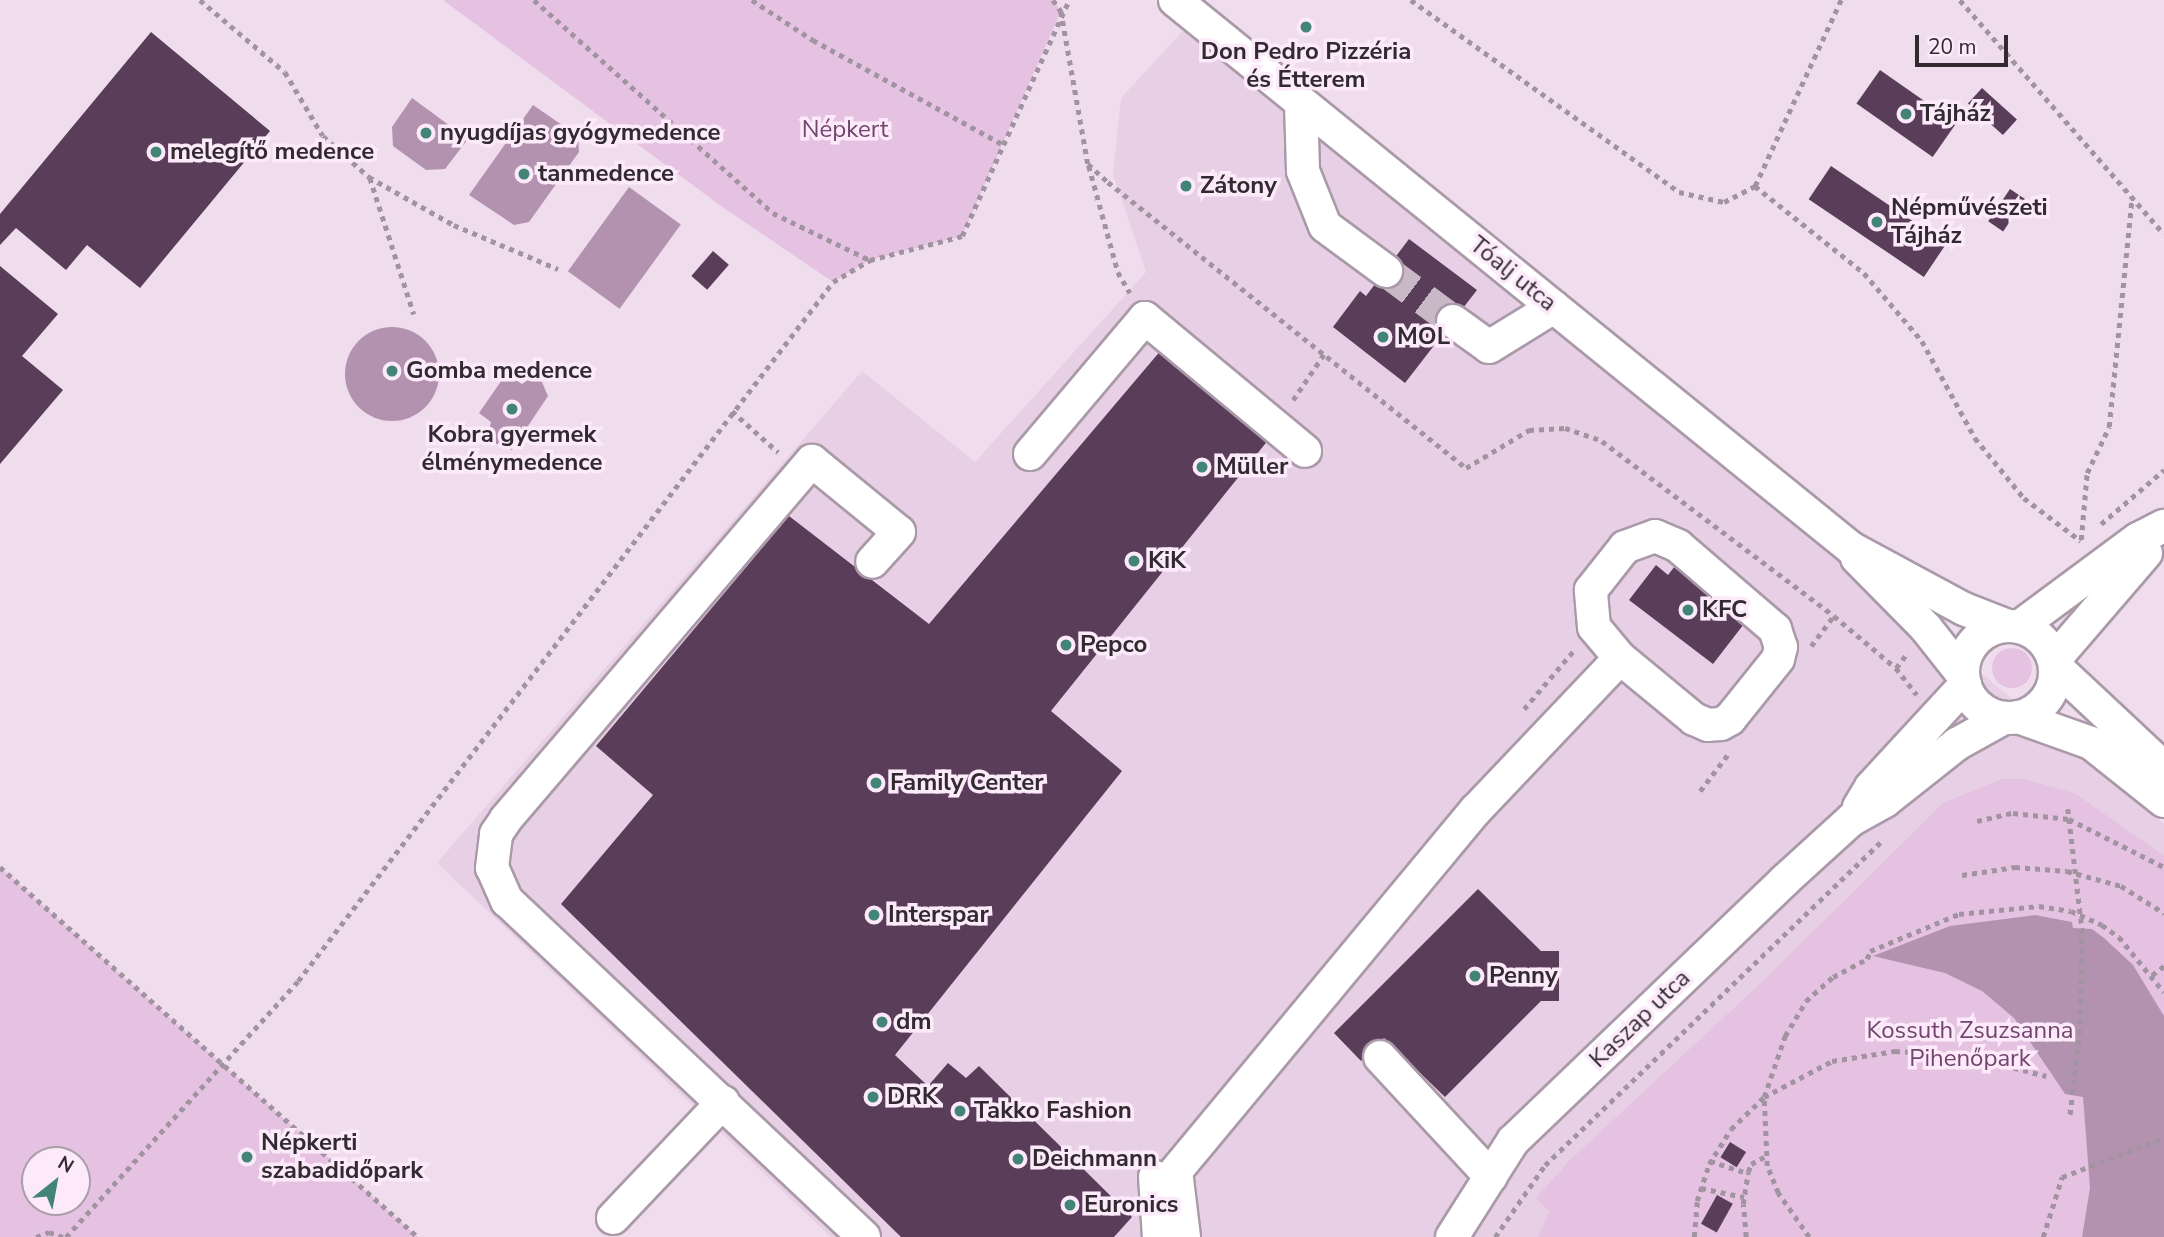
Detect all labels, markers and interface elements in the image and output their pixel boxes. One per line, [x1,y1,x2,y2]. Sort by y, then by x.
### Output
marker: Don Pedro Pizzéria és Étterem [1298,19,1314,35]
scale bar [1919,21,2012,65]
text: 20 m [1928,33,1977,61]
place label: Don Pedro Pizzéria és Étterem [1201,38,1411,94]
place label: Tájház [1920,100,1991,128]
marker: Tájház [1898,106,1914,122]
park label: Népkert [802,116,888,144]
place label: nyugdíjas gyógymedence [440,119,720,147]
marker: nyugdíjas gyógymedence [418,125,434,141]
place label: melegítő medence [170,138,374,166]
marker: melegítő medence [148,144,164,160]
place label: tanmedence [538,160,674,188]
marker: tanmedence [516,166,532,182]
place label: Zátony [1200,172,1277,200]
marker: Zátony [1178,178,1194,194]
place label: Népművészeti Tájház [1891,194,2048,250]
marker: Népművészeti Tájház [1869,214,1885,230]
street label: Tóalj utca [1464,230,1562,318]
place label: MOL [1397,323,1450,351]
marker: MOL [1375,329,1391,345]
place label: Gomba medence [406,357,592,385]
marker: Gomba medence [384,363,400,379]
marker: Kobra gyermek élménymedence [504,401,520,417]
place label: Kobra gyermek élménymedence [422,421,602,477]
place label: Müller [1216,453,1288,481]
marker: Müller [1194,459,1210,475]
place label: KiK [1148,547,1186,575]
marker: KiK [1126,553,1142,569]
place label: KFC [1702,596,1747,624]
marker: KFC [1680,602,1696,618]
place label: Pepco [1080,631,1147,659]
marker: Pepco [1058,637,1074,653]
place label: Family Center [890,769,1044,797]
marker: Family Center [868,775,884,791]
place label: Interspar [888,901,989,929]
marker: Interspar [866,907,882,923]
place label: Penny [1489,962,1558,990]
street label: Kaszap utca [1584,964,1696,1074]
marker: Penny [1467,968,1483,984]
place label: dm [896,1008,931,1036]
marker: dm [874,1014,890,1030]
park label: Kossuth Zsuzsanna Pihenőpark [1867,1017,2073,1073]
place label: DRK [887,1083,938,1111]
marker: DRK [865,1089,881,1105]
place label: Takko Fashion [974,1097,1132,1125]
marker: Takko Fashion [952,1103,968,1119]
place label: Népkerti szabadidőpark [261,1129,423,1185]
place label: Deichmann [1032,1145,1157,1173]
north arrow [21,1146,91,1216]
marker: Népkerti szabadidőpark [239,1149,255,1165]
text: N [53,1150,79,1180]
marker: Deichmann [1010,1151,1026,1167]
place label: Euronics [1084,1191,1178,1219]
marker: Euronics [1062,1197,1078,1213]

